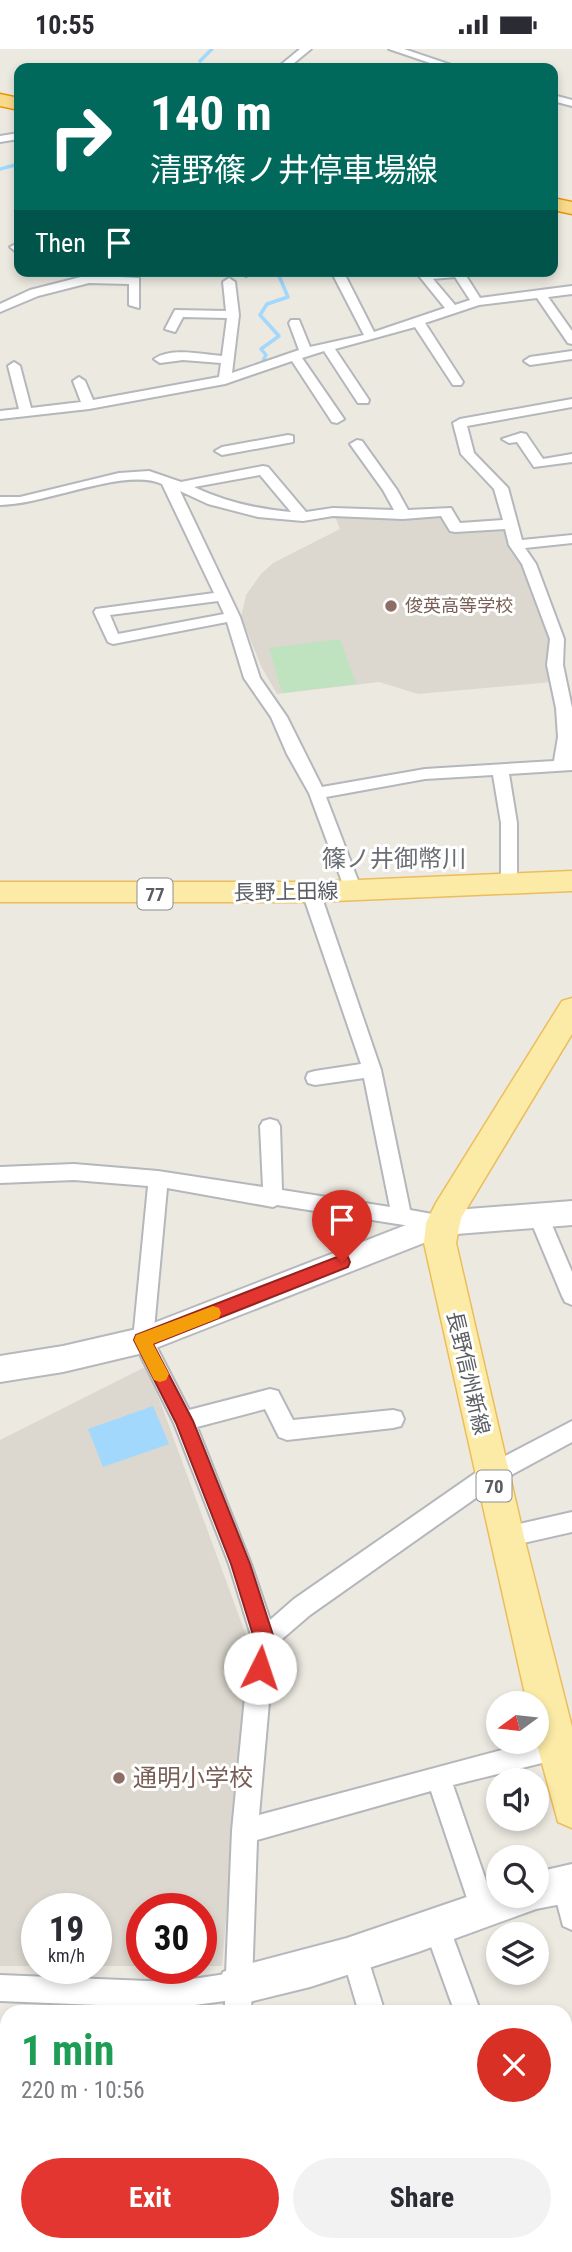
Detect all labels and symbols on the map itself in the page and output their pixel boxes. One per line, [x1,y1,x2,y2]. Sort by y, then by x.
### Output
place label: 俊英高等学校 [405,595,513,616]
marker: 俊英高等学校 [383,598,399,614]
district label: 篠ノ井御幣川 [322,845,466,873]
road number: 77 [138,879,172,909]
street label: 長野上田線 [233,879,339,905]
pin [312,1190,372,1262]
street label: 長野信州新線 [442,1309,494,1437]
road number: 70 [476,1471,512,1501]
position arrow [223,1631,297,1705]
north arrow [486,1691,550,1753]
place label: 通明小学校 [133,1764,253,1792]
marker: 通明小学校 [111,1770,127,1786]
speed limit sign: 30 [126,1893,217,1984]

